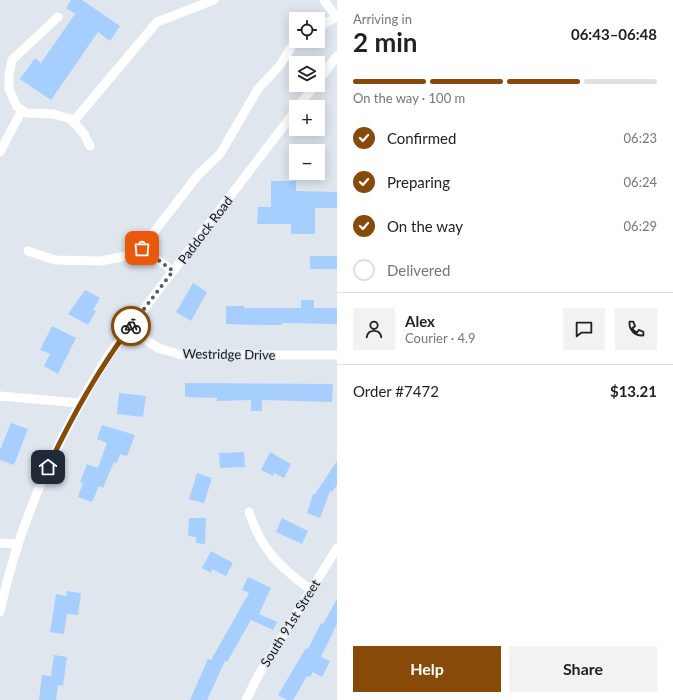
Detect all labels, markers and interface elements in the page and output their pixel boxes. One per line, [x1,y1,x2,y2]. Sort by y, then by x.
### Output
text: Arriving in [353,11,412,27]
map controls [289,12,325,180]
button: locate [289,12,325,48]
text: 06:43–06:48 [571,25,657,43]
text: 2 min [353,26,417,58]
button: layers [289,56,325,92]
text: On the way · 100 m [353,90,465,106]
button: + [289,100,325,136]
icon: check [353,127,375,149]
text: Confirmed [387,129,456,147]
text: 06:23 [624,130,657,146]
button: − [289,144,325,180]
icon: check [353,171,375,193]
text: Preparing [387,173,450,191]
text: 06:24 [624,174,657,190]
street label: Paddock Road [174,193,236,267]
icon: check [353,215,375,237]
text: On the way [387,217,463,235]
text: 06:29 [624,218,657,234]
pin [125,231,159,265]
icon: bag [131,237,153,259]
text: Delivered [387,261,450,279]
courier [111,306,151,346]
button: person [353,308,395,350]
button: chat [563,308,605,350]
button: phone [615,308,657,350]
text: Alex [405,312,435,330]
icon: bike [120,315,142,337]
text: Courier · 4.9 [405,330,476,346]
street label: Westridge Drive [182,345,276,363]
text: Order #7472 [353,382,439,400]
text: $13.21 [610,382,657,400]
pin [31,450,65,484]
icon: home [37,456,59,478]
street label: South 91st Street [257,576,323,670]
button: Help [353,646,501,692]
button: Share [509,646,657,692]

